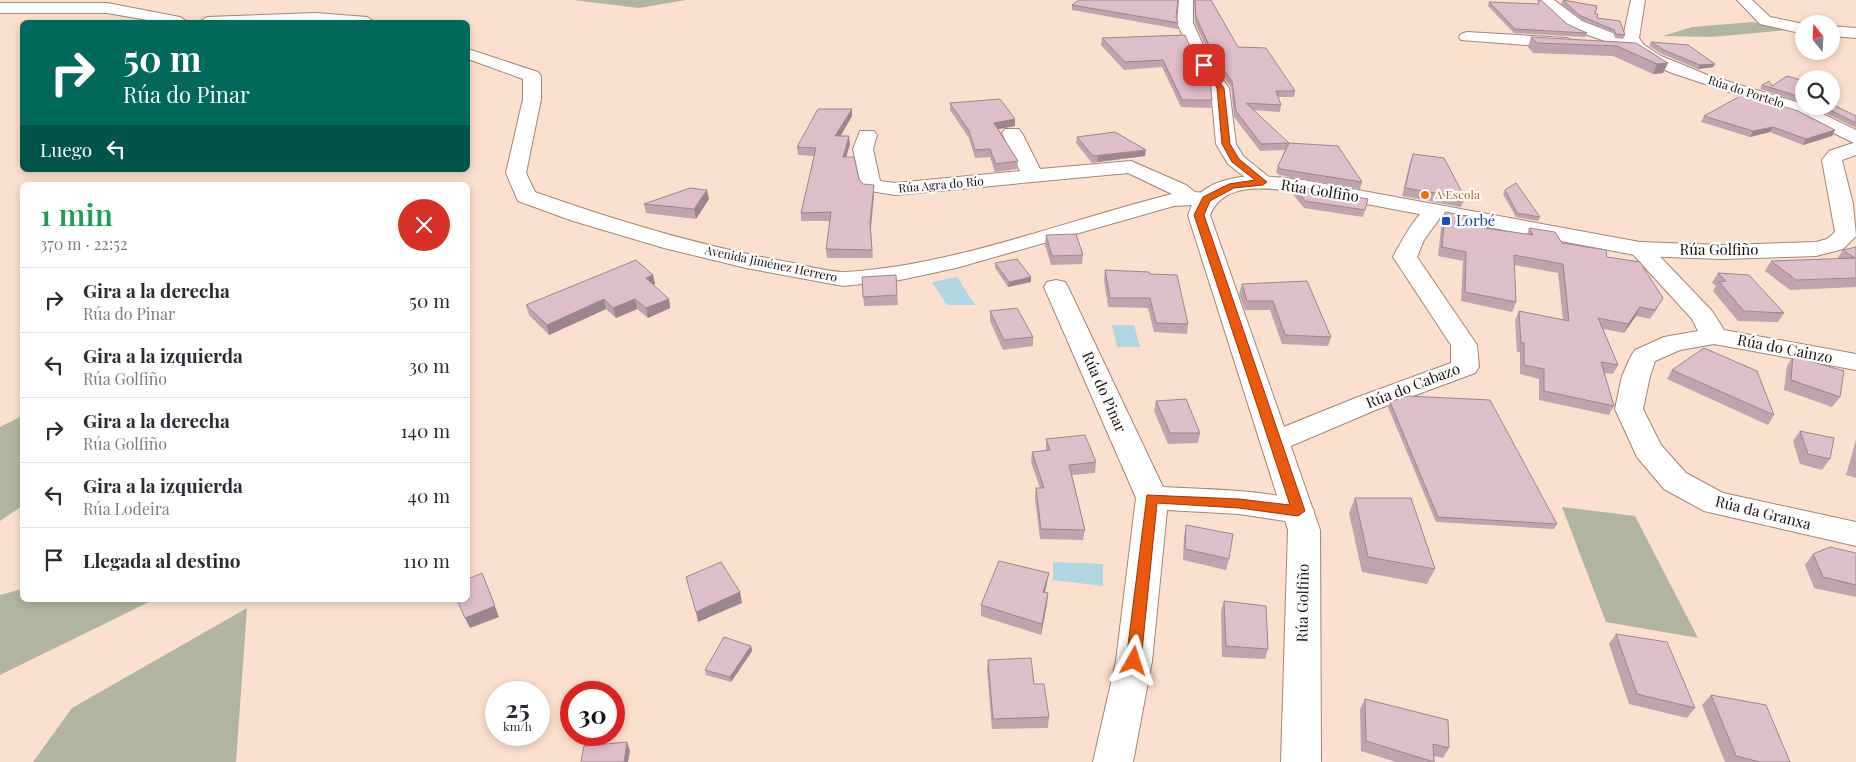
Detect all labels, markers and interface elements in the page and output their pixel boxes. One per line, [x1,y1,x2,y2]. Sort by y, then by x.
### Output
north arrow [1795,15,1840,60]
map controls [1795,15,1840,115]
text: 50 m [123,34,201,81]
icon: right [40,40,105,105]
pin [1183,44,1225,86]
icon: arrive [1190,51,1218,79]
button: search [1795,70,1840,115]
street label: Rúa do Portelo [1706,71,1787,111]
text: Rúa do Pinar [123,79,250,109]
icon: left [102,135,130,163]
text: Luego [40,136,92,162]
street label: Rúa Agra do Río [898,172,985,196]
street label: Rúa Golfiño [1280,174,1361,206]
place label: A Escola [1434,186,1480,202]
marker: A Escola [1419,189,1431,201]
text: 1 min [40,194,113,234]
button: close [398,199,450,251]
place label: Lorbé [1456,210,1495,230]
marker: Lorbé [1440,215,1452,227]
text: 370 m · 22:52 [40,233,128,254]
street label: Rúa Golfiño [1680,239,1758,259]
street label: Avenida Jiménez Herrero [703,241,839,285]
text: Gira a la derecha [83,277,230,303]
icon: right [40,286,68,314]
text: 50 m [409,287,450,313]
text: Rúa do Pinar [83,303,175,324]
street label: Rúa do Cainzo [1736,329,1835,367]
text: Gira a la izquierda [83,342,243,368]
street label: Rúa do Pinar [1078,348,1132,435]
icon: left [40,351,68,379]
text: 30 m [408,352,450,378]
street label: Rúa do Cabazo [1363,358,1463,412]
text: Rúa Golfiño [83,368,167,389]
text: Gira a la derecha [83,407,230,433]
icon: right [40,416,68,444]
text: 140 m [401,417,450,443]
text: Rúa Golfiño [83,433,167,454]
text: Gira a la izquierda [83,472,243,498]
icon: left [40,481,68,509]
text: 40 m [408,482,450,508]
street label: Rúa da Granxa [1713,490,1814,534]
text: Rúa Lodeira [83,498,170,519]
icon: arrive [40,546,68,574]
text: Llegada al destino [83,547,241,573]
text: 110 m [403,547,450,573]
street label: Rúa Golfiño [1291,563,1313,643]
position arrow [1107,634,1159,686]
speed limit sign: 30 [560,681,625,746]
text: 25 [505,691,530,724]
text: km/h [503,718,532,734]

